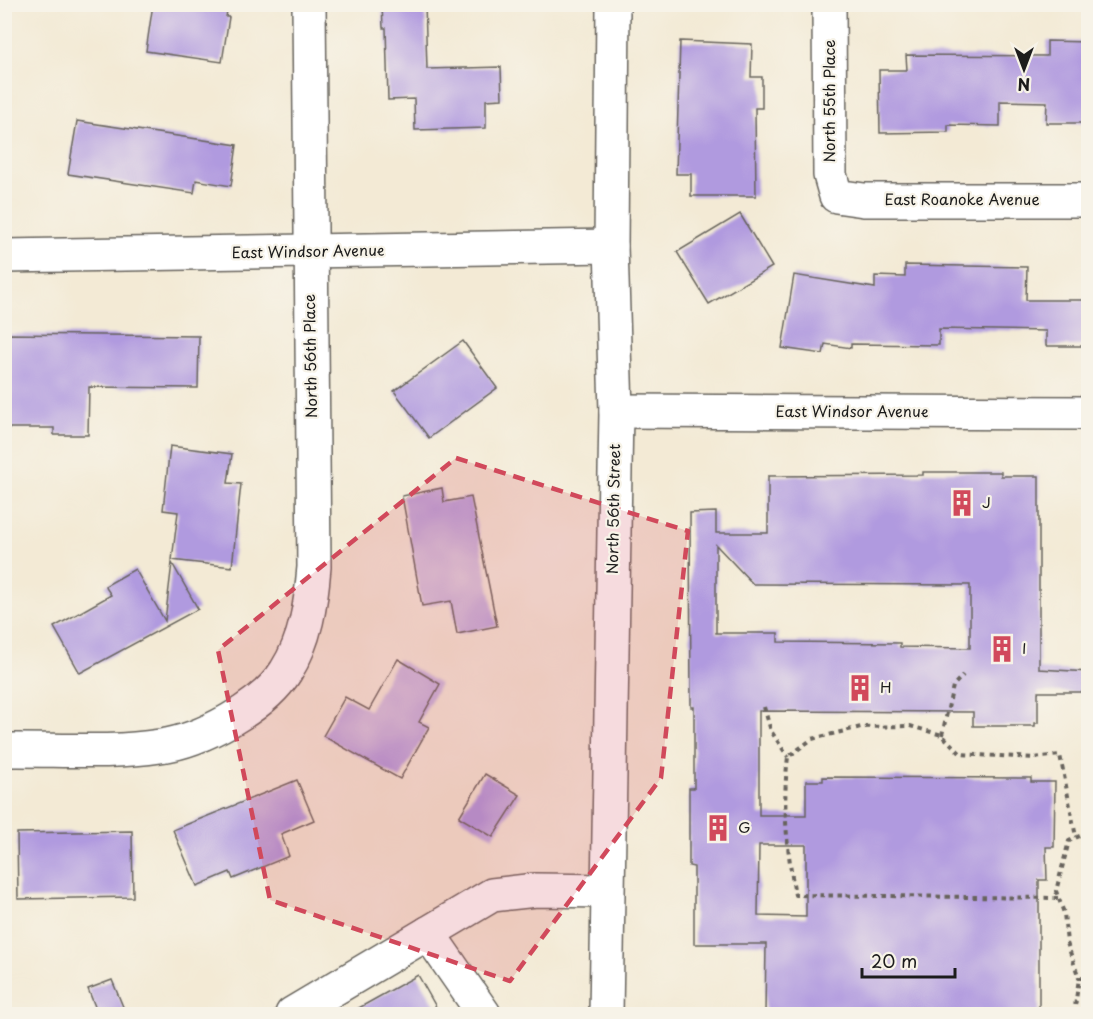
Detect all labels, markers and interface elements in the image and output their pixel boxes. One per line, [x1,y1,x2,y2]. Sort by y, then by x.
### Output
street label: North 55th Place [817,39,840,163]
north arrow [994,39,1054,99]
text: N [1018,73,1030,97]
street label: East Roanoke Avenue [884,187,1040,210]
street label: East Windsor Avenue [231,238,385,263]
street label: North 56th Place [297,294,322,418]
street label: East Windsor Avenue [776,399,928,422]
street label: North 56th Street [600,444,625,574]
building icon: J [947,488,977,518]
place label: J [982,490,991,513]
building icon: I [987,634,1017,664]
place label: I [1022,636,1027,659]
building icon: H [845,673,875,703]
place label: H [880,675,892,698]
building icon: G [703,813,733,843]
place label: G [738,815,751,838]
scale bar [862,941,955,979]
text: 20 m [871,947,917,974]

